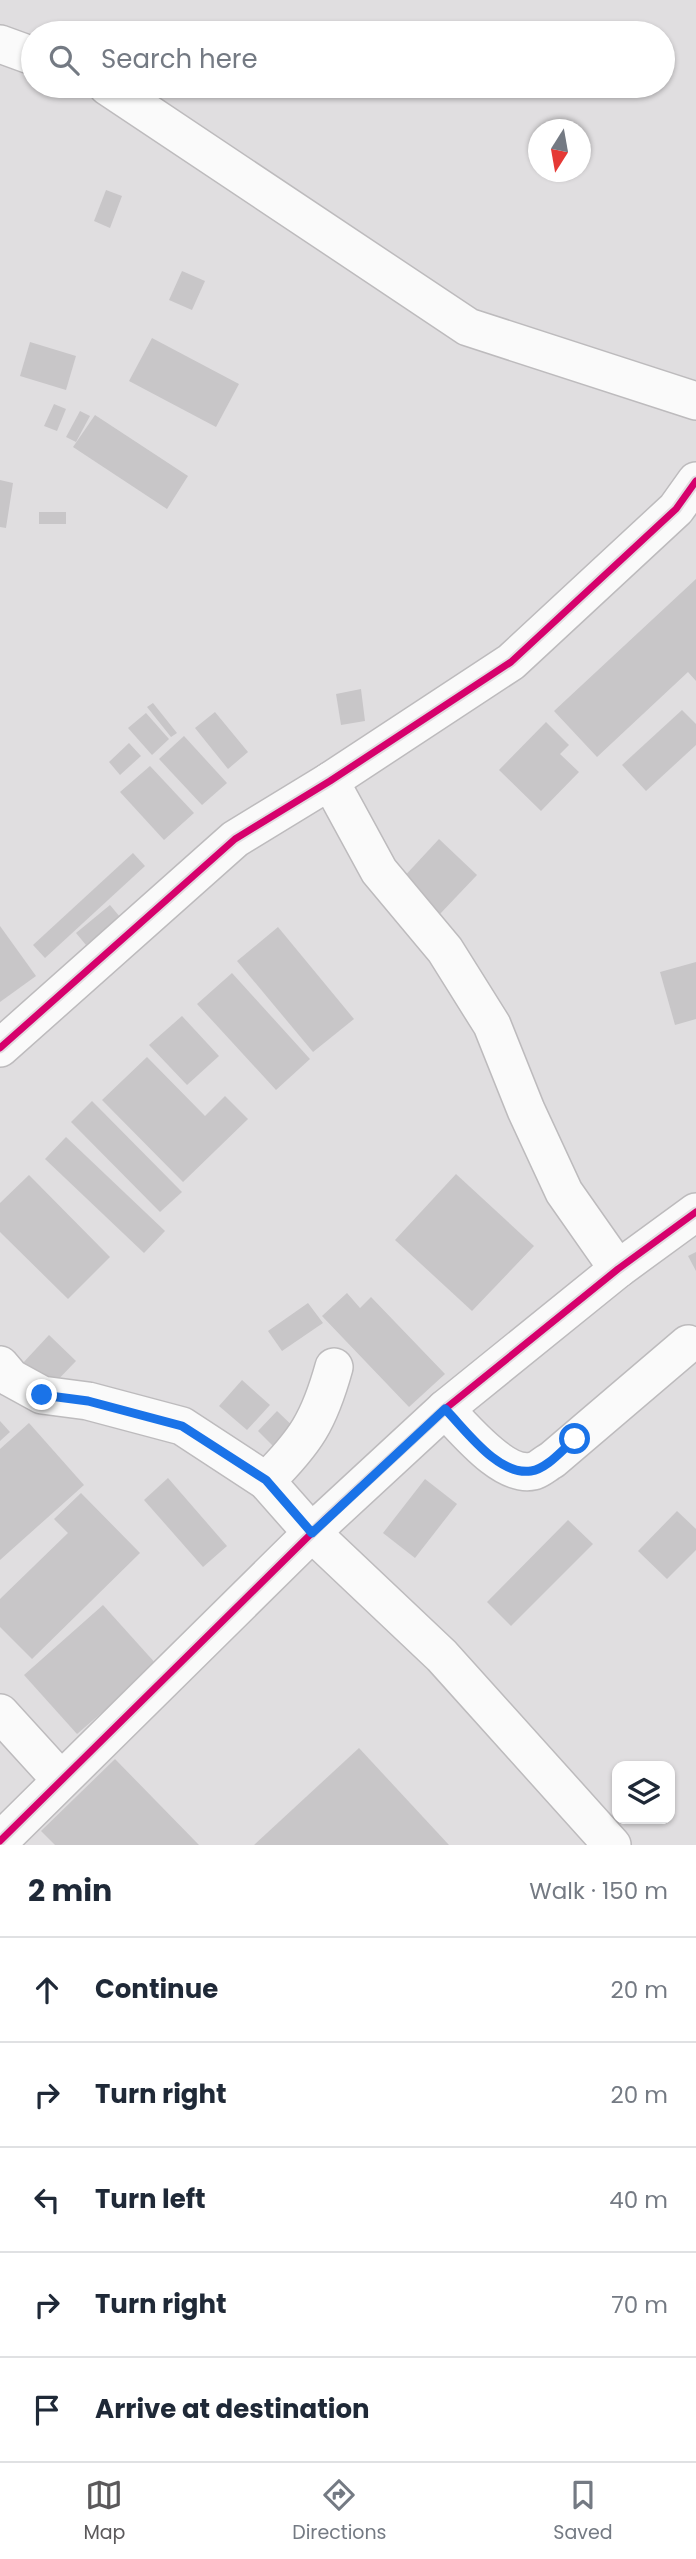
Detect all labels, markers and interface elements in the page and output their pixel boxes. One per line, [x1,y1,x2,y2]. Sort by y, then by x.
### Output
search box [21,21,675,98]
icon: search [45,41,83,79]
text: Search here [101,41,258,77]
north arrow [528,119,591,182]
route end [26,1379,57,1410]
route start [559,1423,590,1454]
map controls [612,1761,675,1824]
button: layers [612,1761,675,1824]
text: 2 min [28,1869,112,1912]
text: Walk · 150 m [529,1875,668,1907]
icon: ahead [28,1971,66,2009]
text: Continue [95,1971,218,2007]
text: 20 m [610,1974,668,2006]
icon: right [28,2076,66,2114]
text: Turn right [95,2076,227,2112]
text: 20 m [610,2079,668,2111]
icon: left [28,2181,66,2219]
text: Turn left [95,2181,206,2217]
text: 40 m [609,2184,668,2216]
icon: right [28,2286,66,2324]
text: Turn right [95,2286,227,2322]
text: 70 m [611,2289,668,2321]
icon: arrive [28,2391,66,2429]
text: Arrive at destination [95,2391,370,2427]
tab: Map [83,2476,125,2547]
tab: Directions [292,2476,387,2547]
tab: Saved [553,2476,613,2547]

